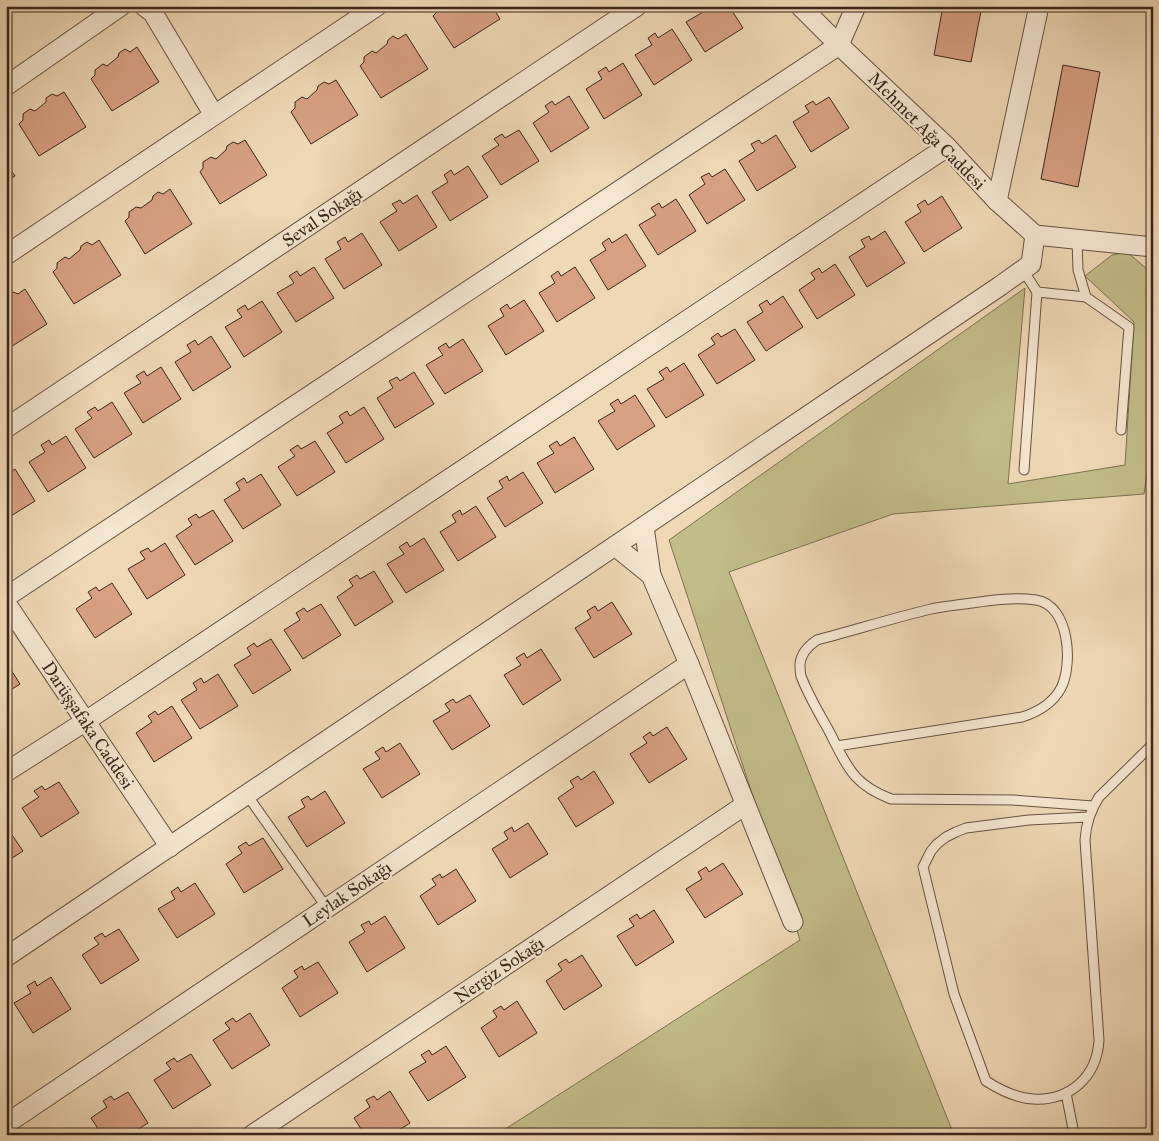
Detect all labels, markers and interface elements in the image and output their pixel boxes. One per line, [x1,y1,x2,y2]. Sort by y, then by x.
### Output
street label: Mehmet Ağa Caddesi [863,68,991,195]
street label: Seval Sokağı [278,182,367,253]
street label: Darüşşafaka Caddesi [37,657,139,793]
street label: Leylak Sokağı [298,856,396,933]
street label: Nergiz Sokağı [450,932,549,1009]

